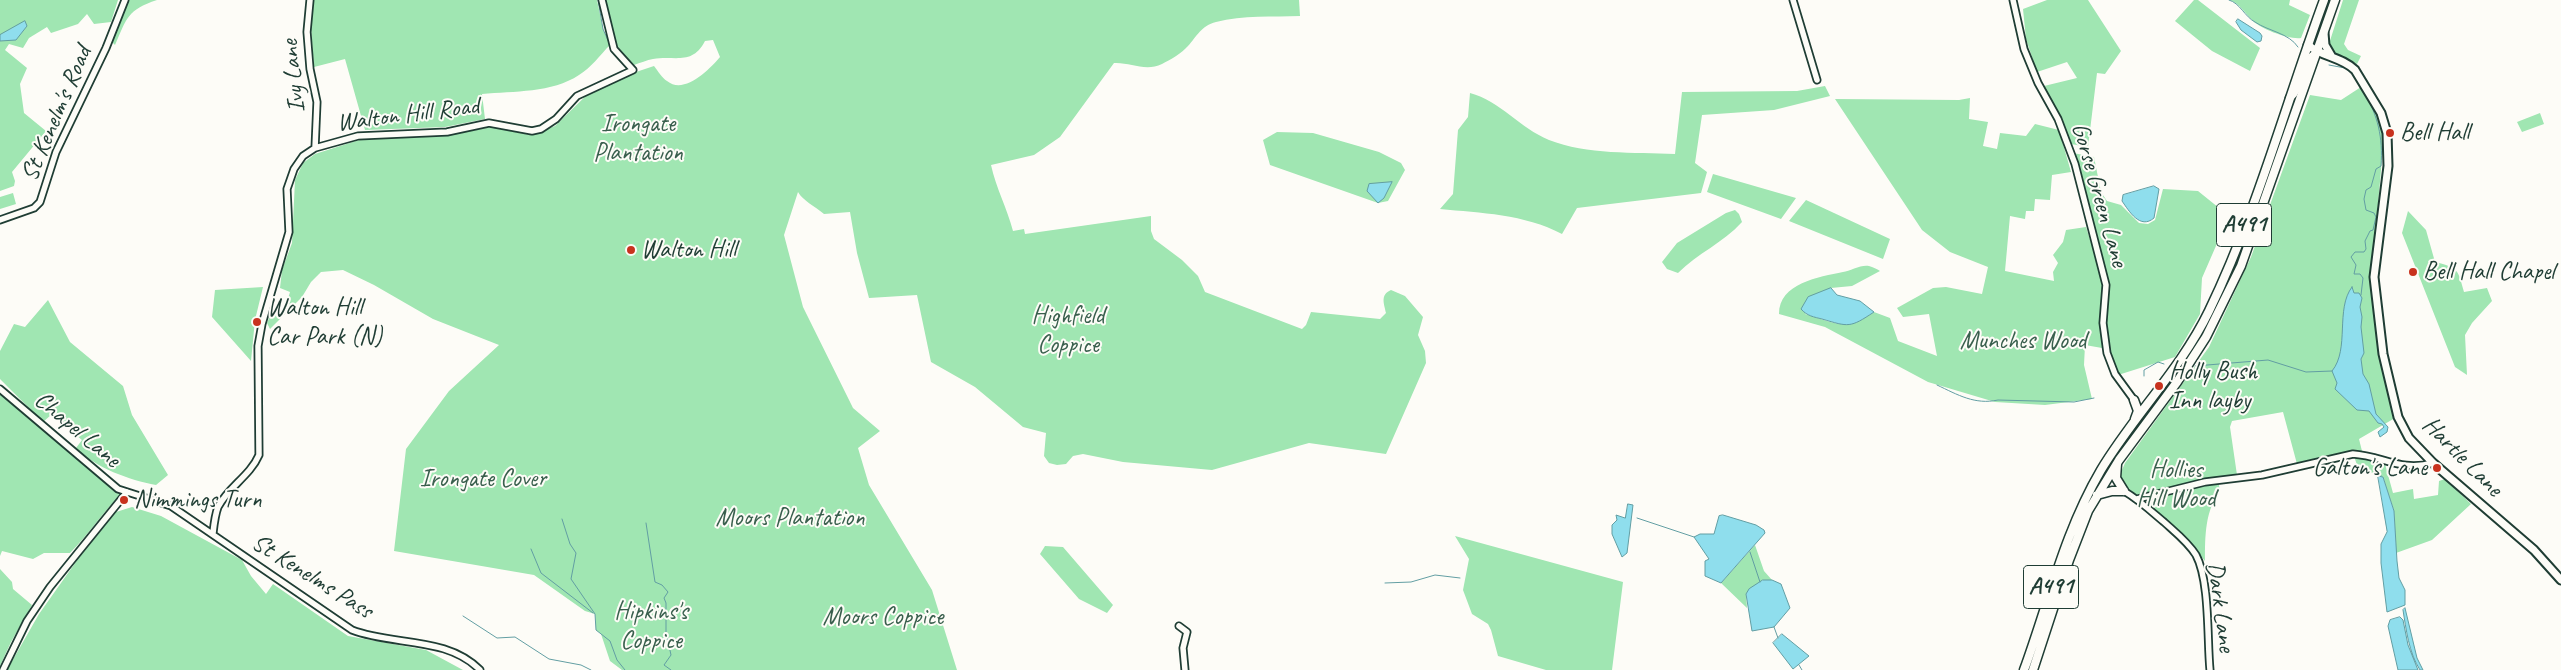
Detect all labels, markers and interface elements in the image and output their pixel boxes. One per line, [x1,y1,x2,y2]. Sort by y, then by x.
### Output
street label: Ivy Lane [275,38,313,114]
street label: St Kenelm's Road [15,42,99,186]
street label: Walton Hill Road [335,91,481,139]
park label: Irongate Plantation [593,109,683,168]
place label: Bell Hall [2400,118,2469,148]
street label: Gorse Green Lane [2064,120,2134,270]
marker: Bell Hall [2384,127,2396,139]
road number: A491 [2216,204,2272,246]
place label: Walton Hill [641,235,736,265]
marker: Walton Hill [625,244,637,256]
place label: Bell Hall Chapel [2423,257,2554,287]
marker: Bell Hall Chapel [2407,266,2419,278]
place label: Walton Hill Car Park (N) [267,293,382,352]
park label: Highfield Coppice [1032,301,1104,360]
marker: Walton Hill Car Park (N) [251,316,263,328]
park label: Munches Wood [1960,326,2086,356]
place label: Holly Bush Inn layby [2169,357,2257,416]
marker: Holly Bush Inn layby [2153,380,2165,392]
street label: Chapel Lane [28,385,126,475]
street label: Hartle Lane [2415,410,2509,504]
place label: Galton's Lane [2313,453,2427,483]
park label: Hollies Hill Wood [2137,455,2215,514]
marker: Galton's Lane [2431,462,2443,474]
park label: Irongate Cover [420,464,546,494]
place label: Nimmings Turn [134,485,262,515]
marker: Nimmings Turn [118,494,130,506]
park label: Moors Plantation [716,503,864,533]
street label: St Kenelms Pass [246,528,378,626]
street label: Dark Lane [2199,560,2241,654]
road number: A491 [2024,566,2078,608]
park label: Hipkins's Coppice [614,597,688,656]
park label: Moors Coppice [823,602,943,632]

